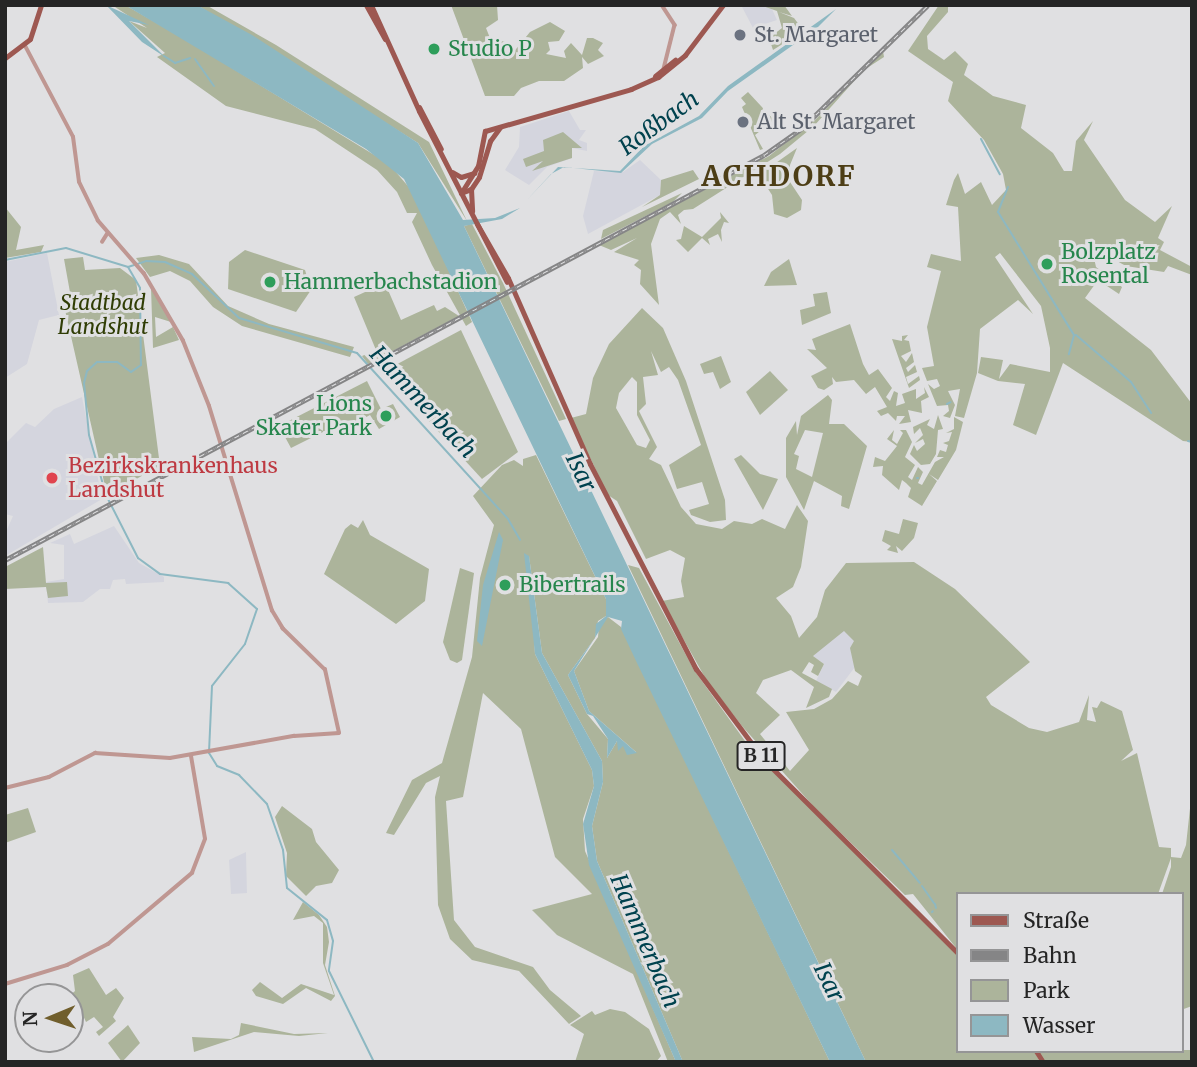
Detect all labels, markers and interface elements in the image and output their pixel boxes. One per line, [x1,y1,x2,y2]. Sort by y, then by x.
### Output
place label: St. Margaret [754,22,878,48]
marker: St. Margaret [732,27,748,43]
place label: Studio P [448,36,532,62]
marker: Studio P [426,41,442,57]
water label: Roßbach [614,85,704,161]
place label: Alt St. Margaret [757,109,915,135]
marker: Alt St. Margaret [735,114,751,130]
district label: ACHDORF [702,159,856,193]
place label: Bolzplatz Rosental [1061,239,1156,289]
marker: Bolzplatz Rosental [1039,256,1055,272]
place label: Hammerbachstadion [284,269,498,295]
marker: Hammerbachstadion [262,274,278,290]
park label: Stadtbad Landshut [58,290,148,340]
water label: Hammerbach [364,340,482,464]
place label: Lions Skater Park [255,391,372,441]
marker: Lions Skater Park [378,408,394,424]
water label: Isar [560,448,602,496]
place label: Bezirkskrankenhaus Landshut [68,453,278,503]
marker: Bezirkskrankenhaus Landshut [42,468,62,488]
place label: Bibertrails [519,572,626,598]
marker: Bibertrails [497,577,513,593]
road number: B 11 [736,740,786,772]
water label: Hammerbach [604,870,686,1012]
legend [956,892,1183,1053]
text: Straße [1023,907,1089,934]
text: Bahn [1023,942,1077,969]
water label: Isar [808,958,850,1006]
text: Park [1023,977,1070,1004]
north arrow [14,983,84,1053]
text: N [18,1011,42,1027]
text: Wasser [1023,1012,1095,1039]

